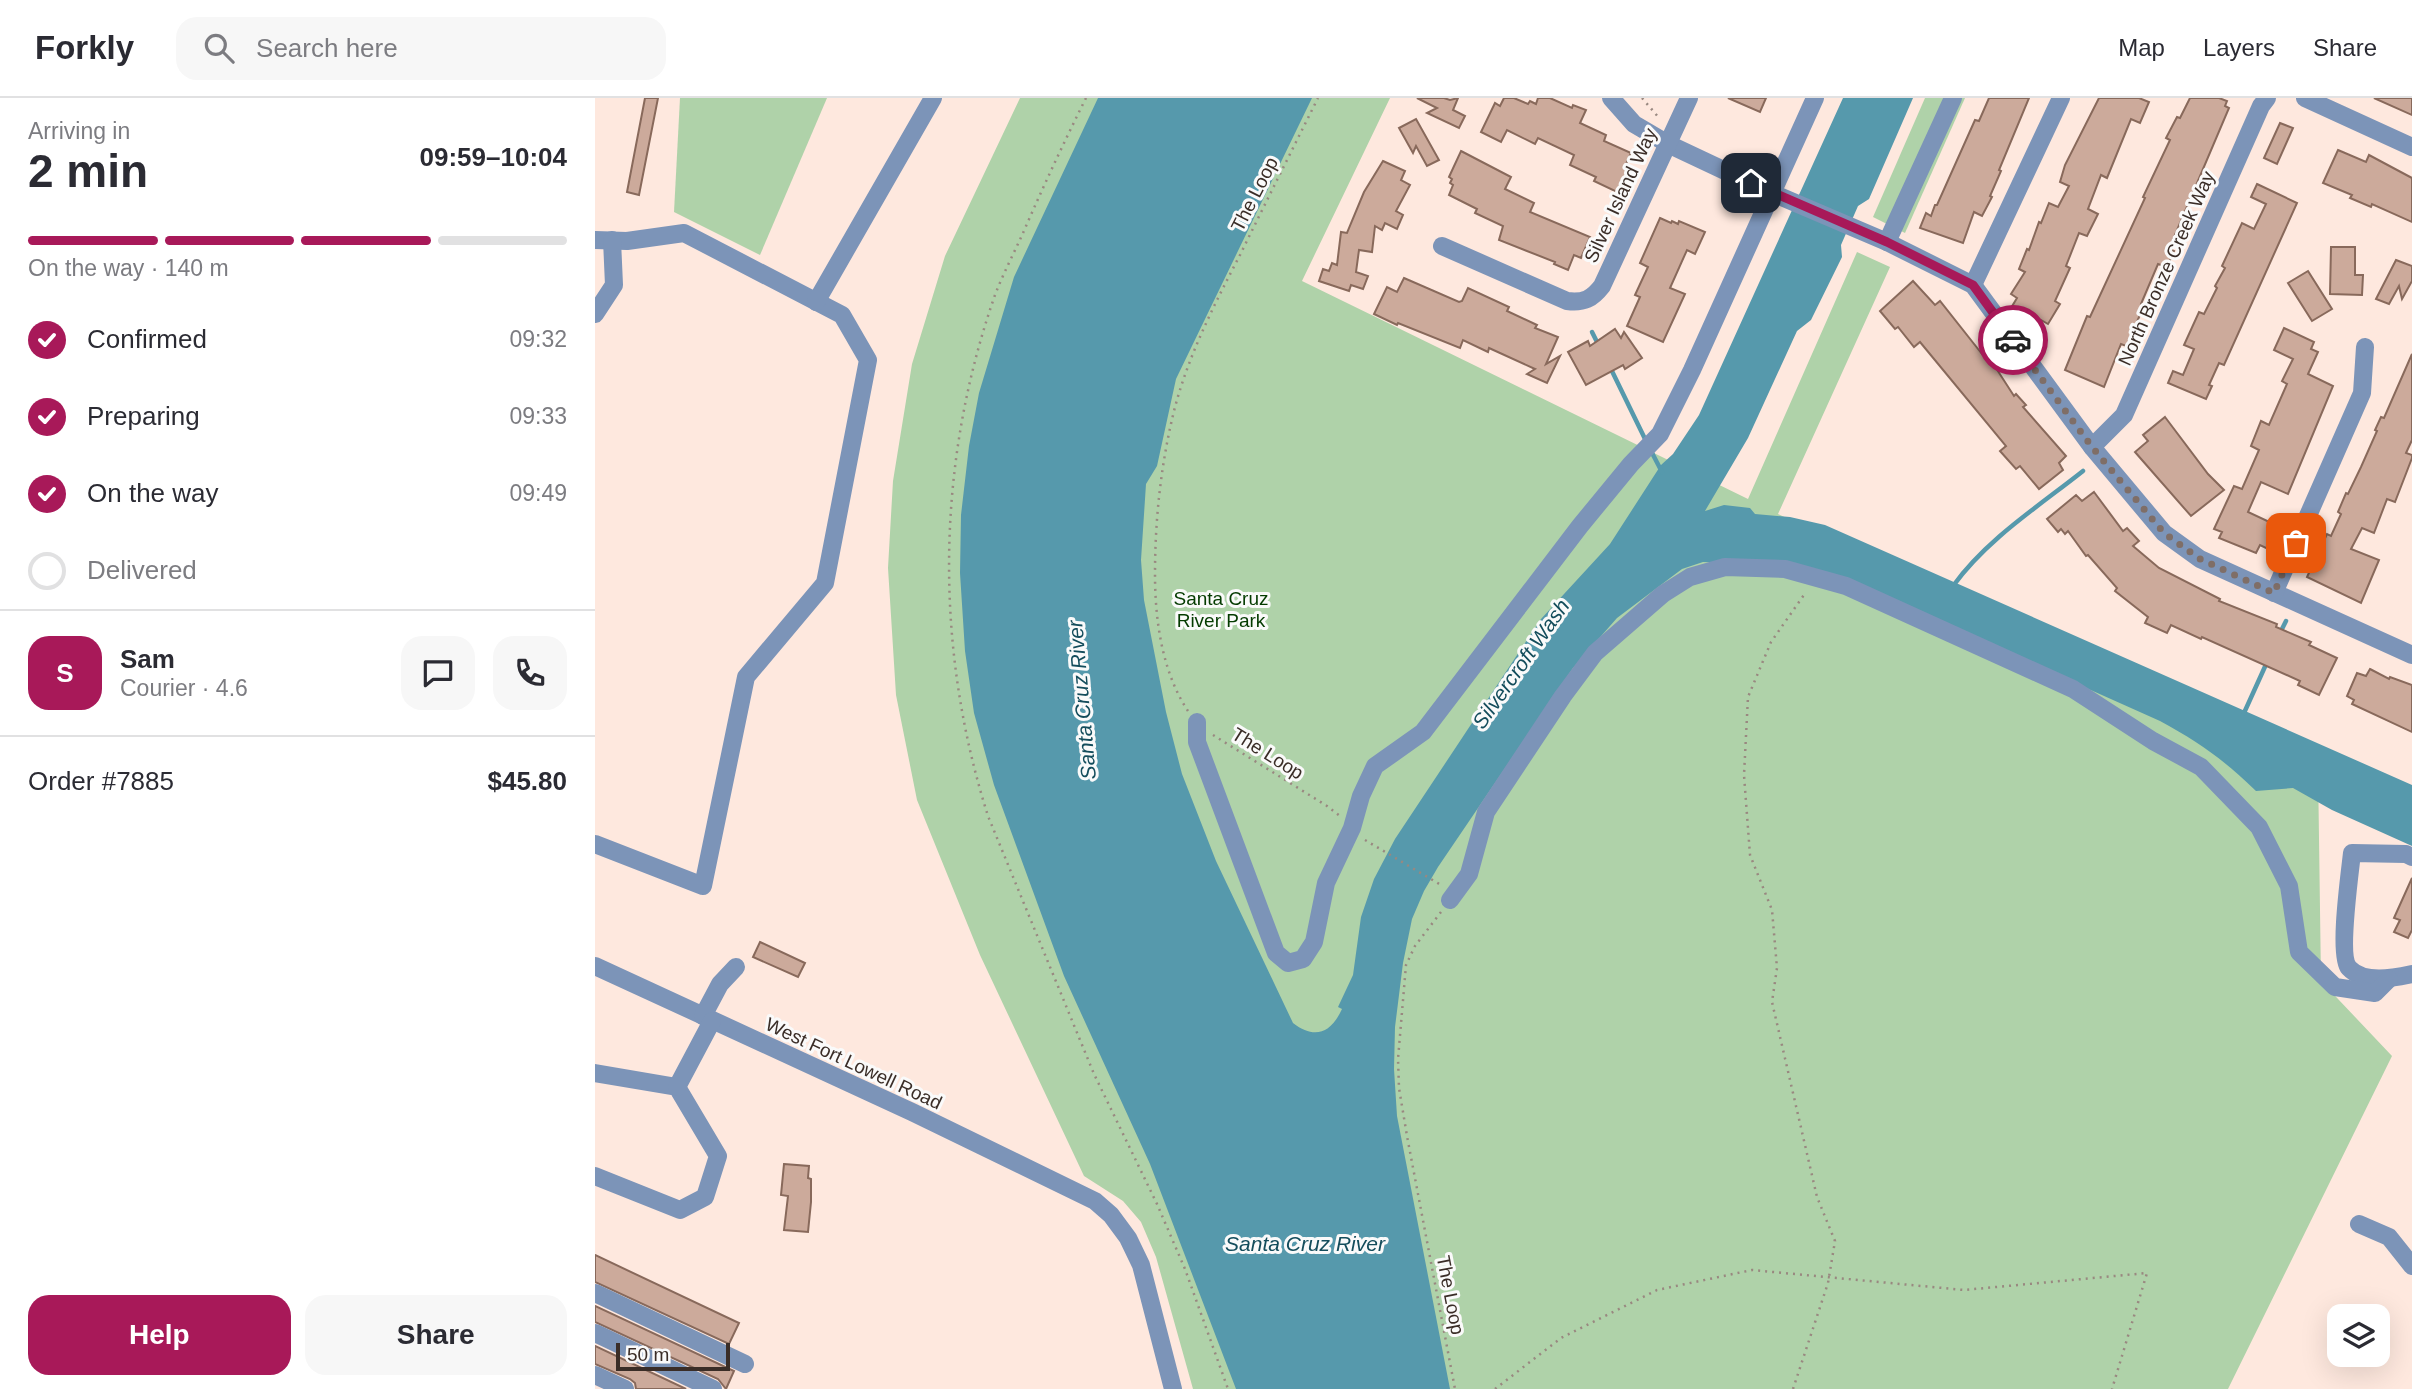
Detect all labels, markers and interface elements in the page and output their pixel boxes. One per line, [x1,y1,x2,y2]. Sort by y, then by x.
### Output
search box [176,17,666,80]
text: Forkly [35,29,134,66]
icon: search [200,29,238,67]
text: Search here [256,33,398,63]
text: Map [2118,34,2165,61]
text: Layers [2203,34,2275,61]
text: Share [2313,34,2377,61]
text: Arriving in [28,118,130,144]
street label: Silver Island Way [1580,124,1661,266]
text: 09:59–10:04 [420,142,567,172]
text: 2 min [28,145,148,197]
pin [1721,153,1781,213]
street label: The Loop [1227,154,1282,235]
icon: home [1732,164,1770,202]
street label: North Bronze Creek Way [2114,167,2219,369]
text: On the way · 140 m [28,255,229,281]
courier [1978,305,2048,375]
icon: check [28,321,66,359]
icon: car [1994,321,2032,359]
text: Confirmed [87,324,207,354]
text: 09:32 [509,326,567,352]
icon: check [28,398,66,436]
text: Preparing [87,401,200,431]
text: 09:33 [509,403,567,429]
icon: check [28,475,66,513]
text: On the way [87,478,219,508]
text: 09:49 [509,480,567,506]
pin [2266,513,2326,573]
icon: bag [2277,524,2315,562]
text: Delivered [87,555,197,585]
park label: Santa Cruz River Park [1173,588,1269,631]
water label: Silvercroft Wash [1467,595,1574,733]
water label: Santa Cruz River [1063,618,1100,781]
button: chat [401,636,475,710]
button: phone [493,636,567,710]
text: Sam [120,644,175,674]
text: S [56,658,74,688]
text: Courier · 4.6 [120,675,248,701]
street label: The Loop [1228,723,1307,784]
text: Order #7885 [28,766,174,796]
text: $45.80 [487,766,567,796]
street label: West Fort Lowell Road [762,1013,945,1114]
water label: Santa Cruz River [1225,1232,1386,1255]
street label: The Loop [1433,1254,1468,1337]
button: Help [28,1295,291,1375]
button: Share [305,1295,567,1375]
map controls [2327,1304,2390,1367]
button: layers [2327,1304,2390,1367]
scale bar [616,1340,730,1372]
text: 50 m [627,1344,669,1365]

